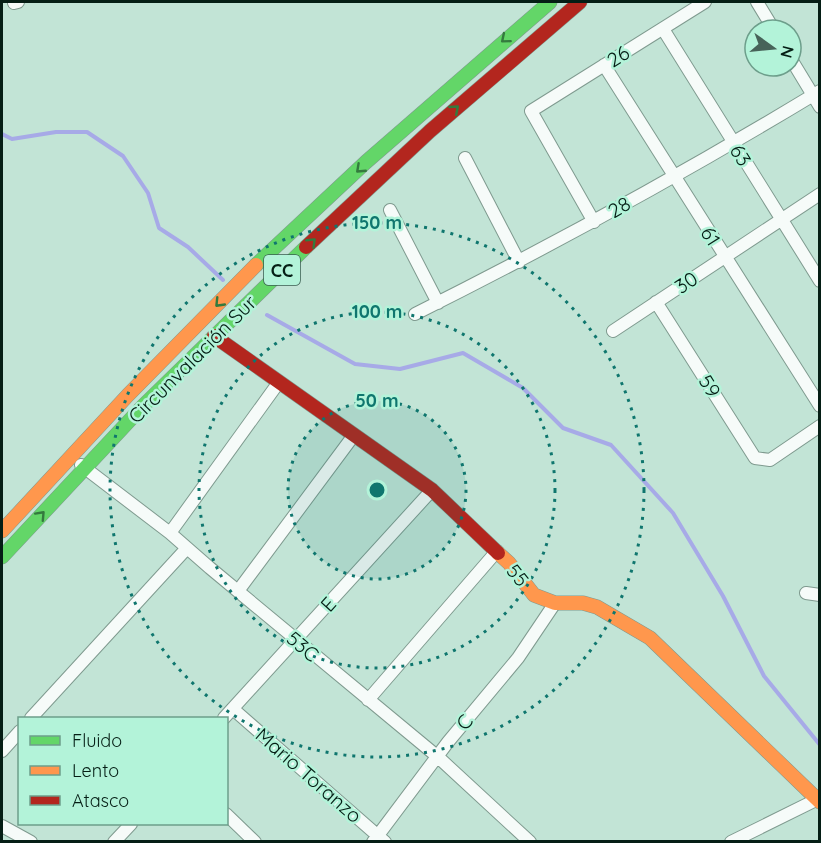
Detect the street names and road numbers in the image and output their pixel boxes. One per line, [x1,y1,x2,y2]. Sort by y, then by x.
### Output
street label: 26 [602,39,634,72]
street label: 63 [725,139,757,171]
street label: 28 [603,191,635,223]
street label: 61 [696,222,726,250]
road number: CC [264,255,300,285]
street label: 30 [670,265,702,299]
street label: Circunvalación Sur [123,289,262,428]
street label: 59 [694,370,726,402]
street label: 55 [501,559,535,591]
street label: E [315,591,341,617]
street label: 53C [282,625,324,667]
street label: C [450,709,478,735]
street label: Mario Toranzo [251,722,367,828]

